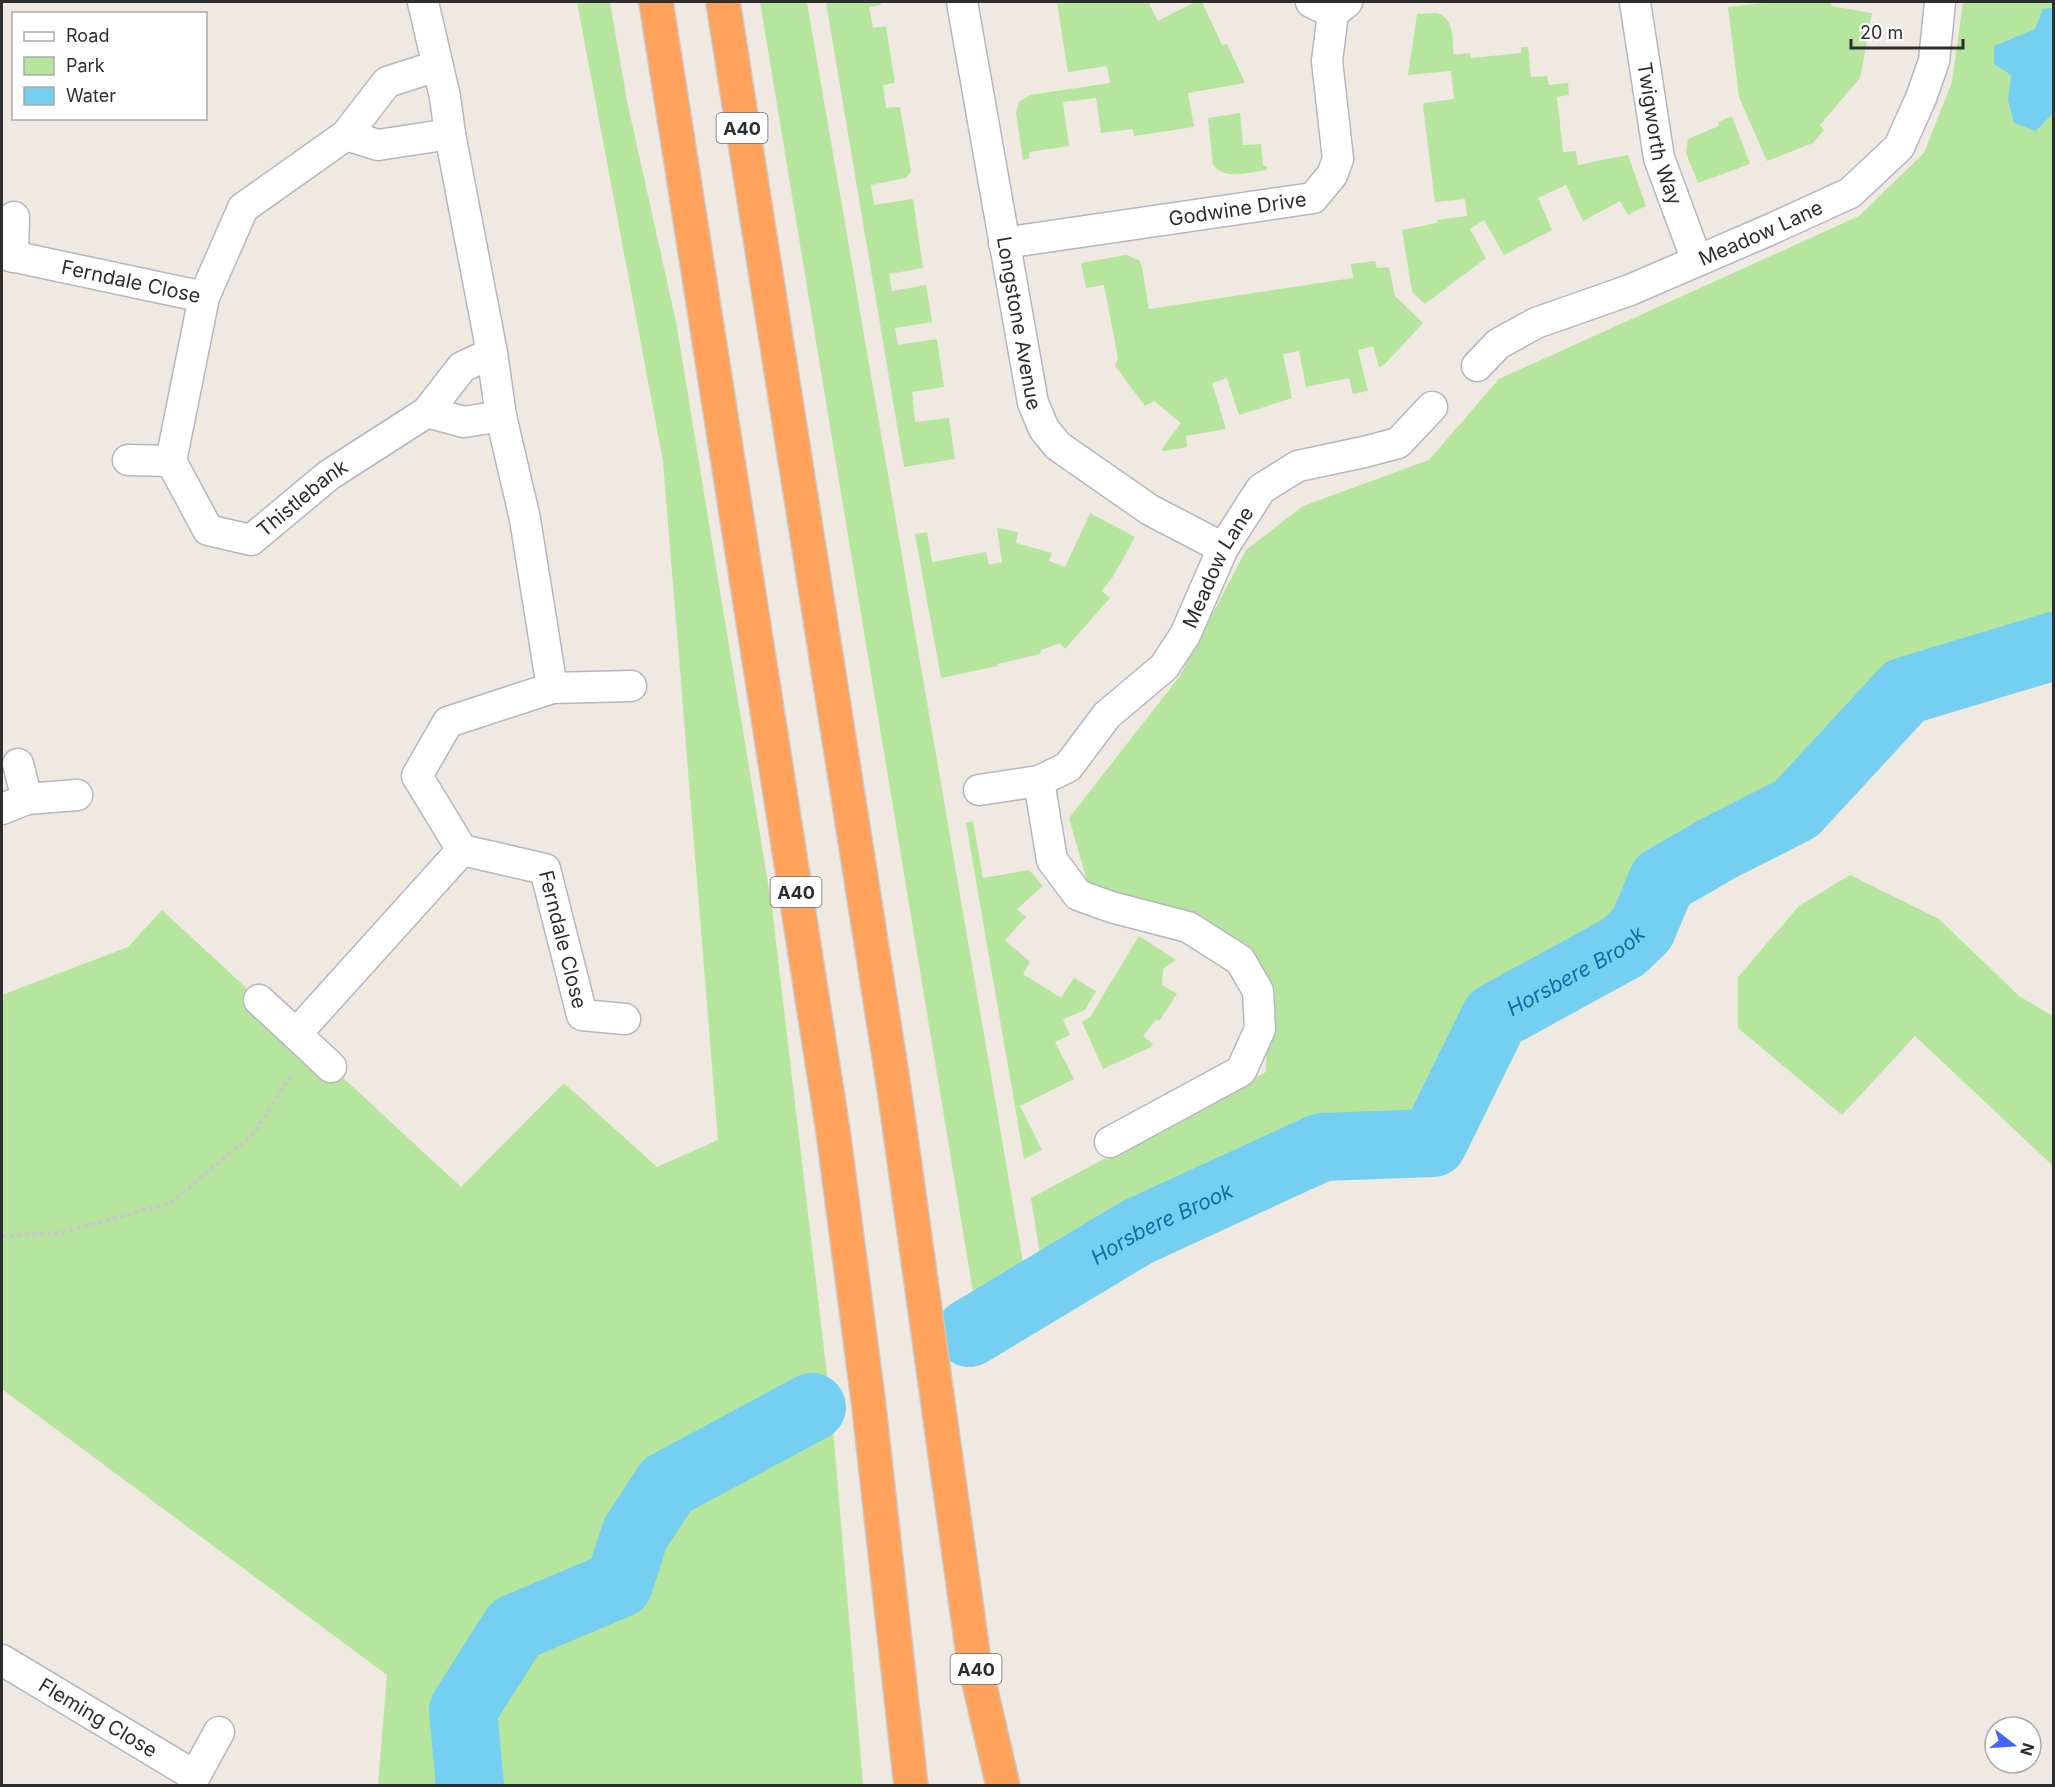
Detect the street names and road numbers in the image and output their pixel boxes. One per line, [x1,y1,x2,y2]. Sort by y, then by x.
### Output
street label: Twigworth Way [1632,61,1687,208]
road number: A40 [716,113,768,143]
street label: Godwine Drive [1167,187,1308,231]
street label: Meadow Lane [1695,195,1826,271]
street label: Longstone Avenue [992,234,1047,414]
street label: Ferndale Close [59,255,203,308]
street label: Thistlebank [252,454,352,542]
street label: Meadow Lane [1178,502,1259,632]
street label: Ferndale Close [534,868,592,1011]
road number: A40 [770,877,822,907]
road number: A40 [950,1654,1002,1684]
street label: Fleming Close [34,1673,162,1763]

